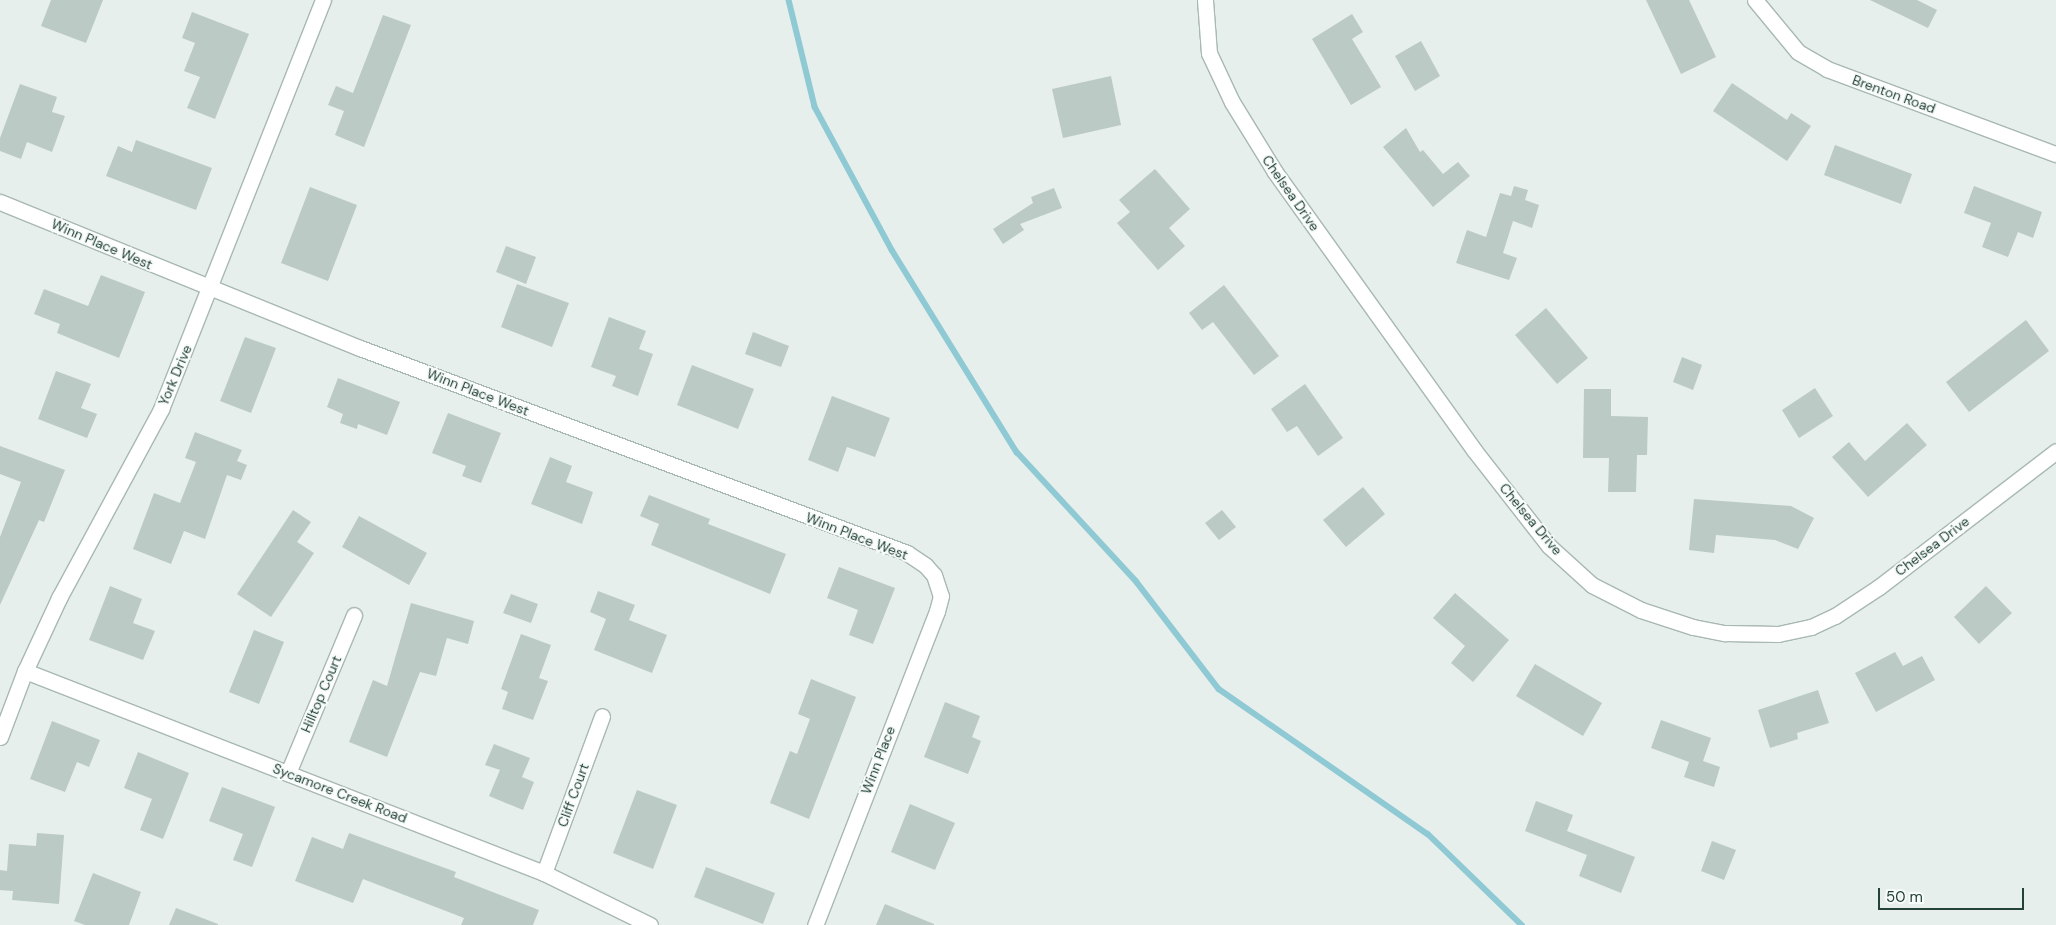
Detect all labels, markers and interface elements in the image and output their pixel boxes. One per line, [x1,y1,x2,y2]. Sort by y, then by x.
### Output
street label: Brenton Road [1850,71,1938,117]
street label: Chelsea Drive [1259,152,1323,234]
street label: Winn Place West [49,215,155,273]
street label: York Drive [155,342,195,408]
street label: Winn Place West [424,365,532,419]
street label: Chelsea Drive [1496,480,1566,558]
street label: Winn Place West [803,509,911,563]
street label: Chelsea Drive [1892,513,1972,579]
street label: Hilltop Court [297,653,345,735]
street label: Winn Place [857,724,899,796]
street label: Sycamore Creek Road [270,760,410,826]
street label: Cliff Court [554,761,592,829]
scale bar [1881,878,2027,910]
text: 50 m [1886,887,1923,907]

